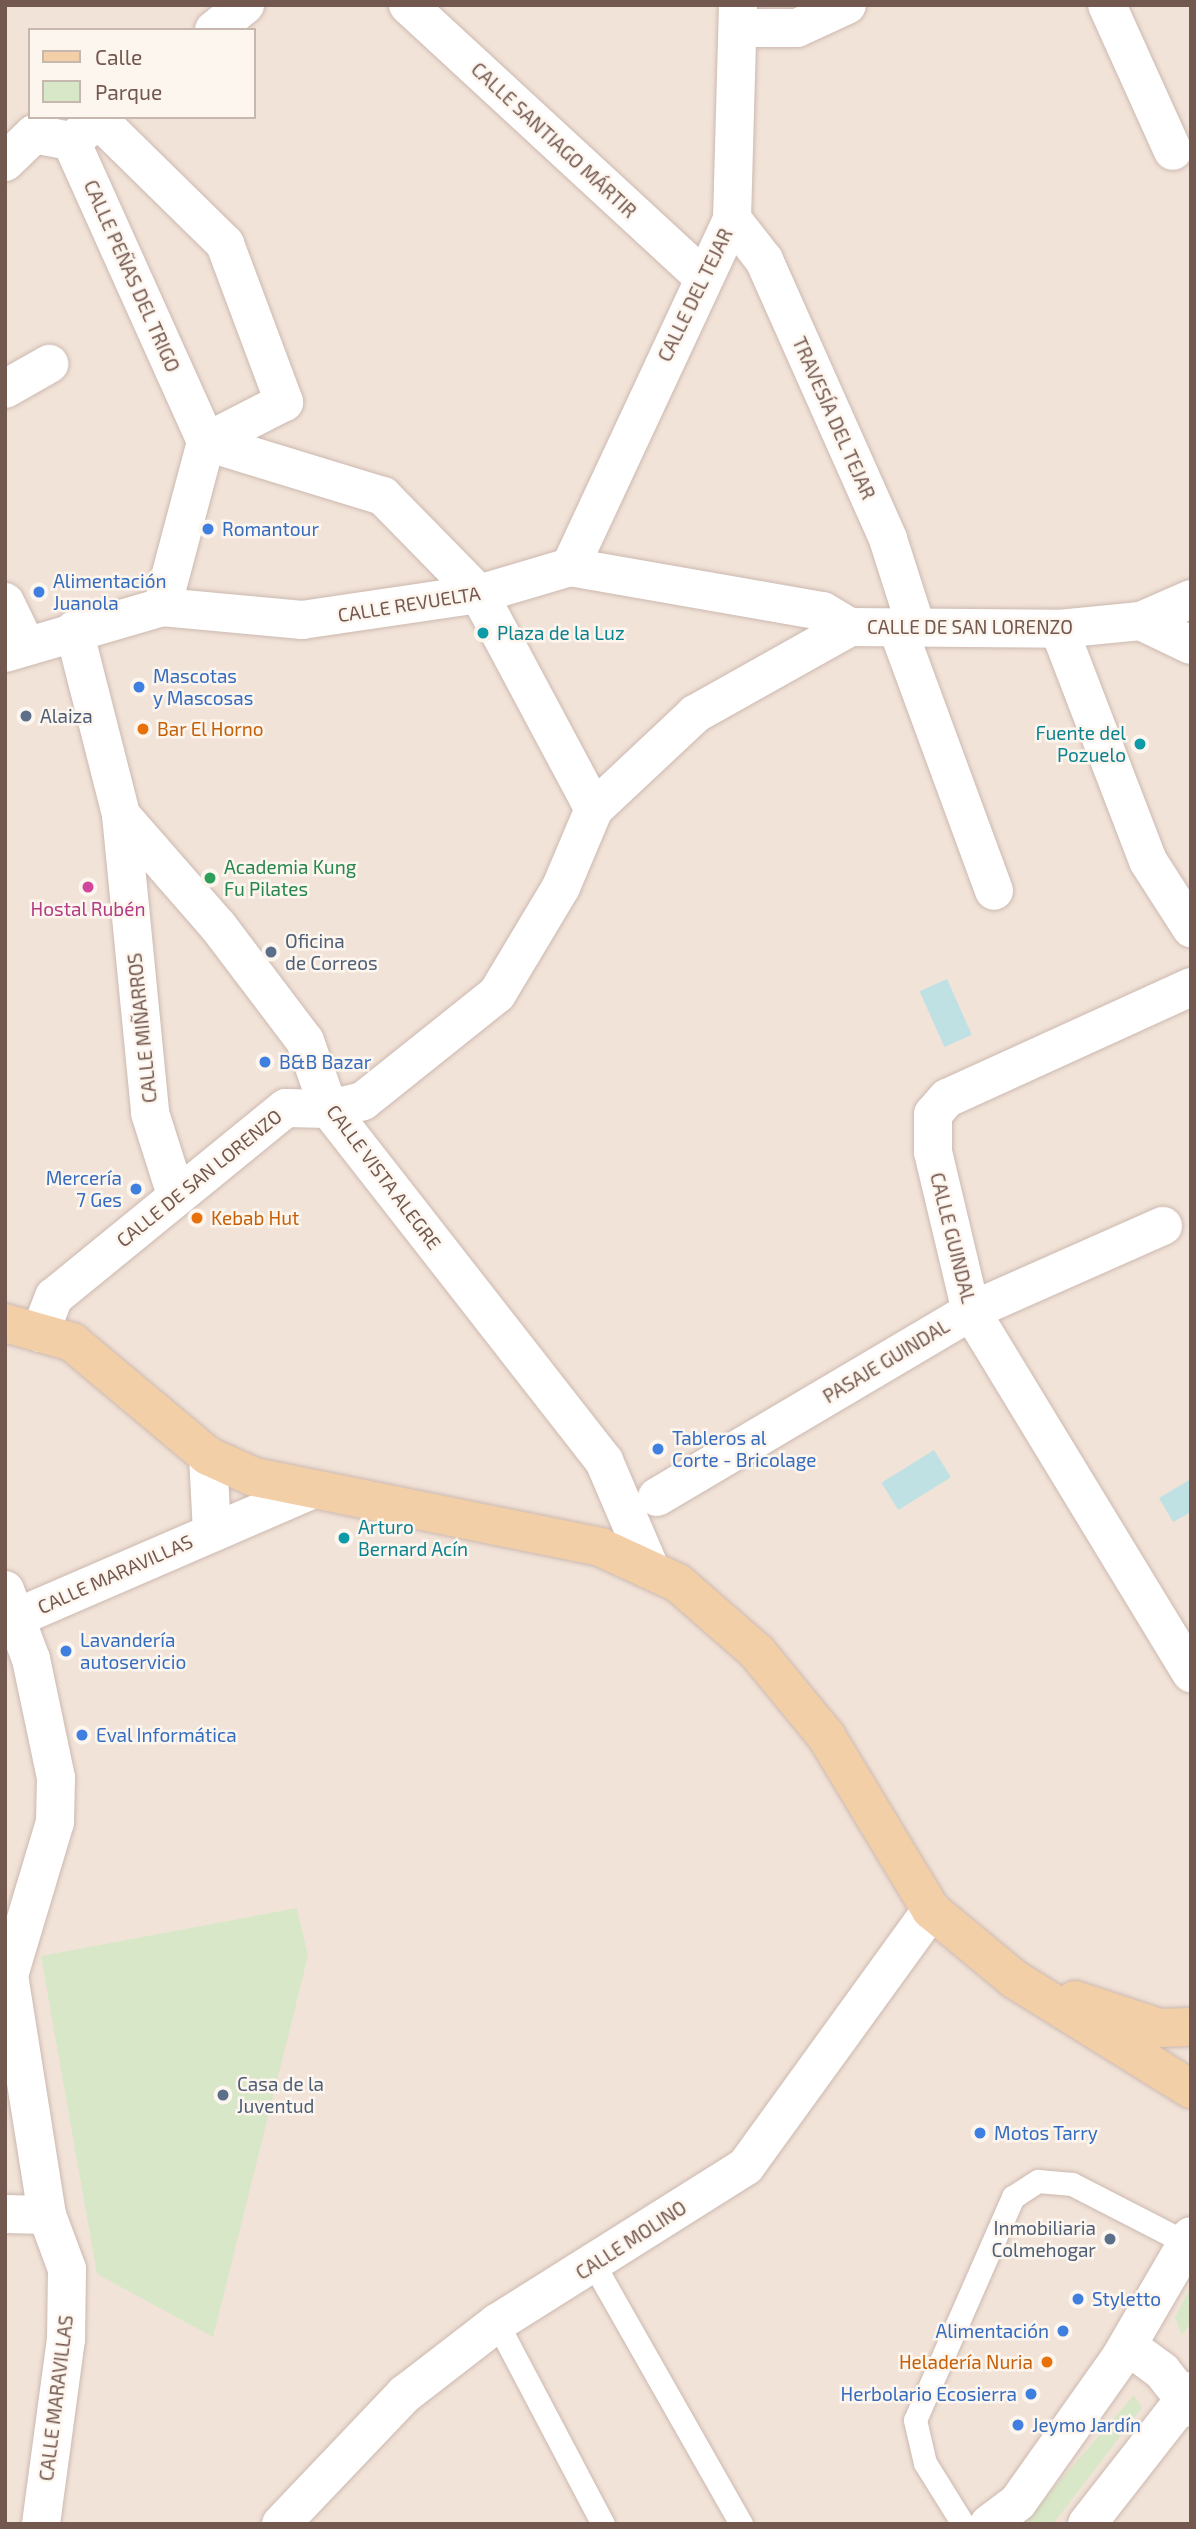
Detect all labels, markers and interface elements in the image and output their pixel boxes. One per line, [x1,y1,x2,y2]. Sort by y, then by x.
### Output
legend [28,28,256,119]
text: Calle [95,44,142,69]
street label: CALLE SANTIAGO MÁRTIR [467,58,641,222]
text: Parque [95,79,162,104]
street label: CALLE PEÑAS DEL TRIGO [79,176,185,376]
street label: CALLE DEL TEJAR [653,224,737,366]
street label: TRAVESÍA DEL TEJAR [788,333,880,503]
place label: Romantour [222,518,319,540]
marker: Romantour [200,521,216,537]
place label: Alimentación Juanola [53,570,167,614]
street label: CALLE REVUELTA [336,581,482,627]
marker: Alimentación Juanola [31,584,47,600]
street label: CALLE DE SAN LORENZO [867,616,1073,638]
place label: Plaza de la Luz [497,622,625,644]
marker: Plaza de la Luz [475,625,491,641]
place label: Mascotas y Mascosas [153,665,254,709]
marker: Mascotas y Mascosas [131,679,147,695]
place label: Alaiza [40,705,93,727]
marker: Alaiza [18,708,34,724]
place label: Bar El Horno [157,718,265,740]
marker: Bar El Horno [135,721,151,737]
place label: Fuente del Pozuelo [1036,722,1126,766]
marker: Fuente del Pozuelo [1132,736,1148,752]
place label: Academia Kung Fu Pilates [224,856,356,900]
marker: Academia Kung Fu Pilates [202,870,218,886]
marker: Hostal Rubén [80,879,96,895]
place label: Hostal Rubén [30,898,146,920]
place label: Oficina de Correos [285,930,378,974]
marker: Oficina de Correos [263,944,279,960]
street label: CALLE MIÑARROS [123,952,161,1104]
place label: B&B Bazar [279,1051,371,1073]
marker: B&B Bazar [257,1054,273,1070]
street label: CALLE VISTA ALEGRE [322,1100,446,1254]
street label: CALLE DE SAN LORENZO [112,1104,286,1252]
place label: Mercería 7 Ges [46,1167,122,1211]
street label: CALLE GUINDAL [926,1170,980,1306]
marker: Mercería 7 Ges [128,1181,144,1197]
place label: Kebab Hut [211,1207,299,1229]
marker: Kebab Hut [189,1210,205,1226]
street label: PASAJE GUINDAL [819,1314,953,1408]
place label: Tableros al Corte - Bricolage [672,1427,817,1471]
marker: Tableros al Corte - Bricolage [650,1441,666,1457]
place label: Arturo Bernard Acín [358,1516,469,1560]
street label: CALLE MARAVILLAS [34,1530,196,1618]
marker: Arturo Bernard Acín [336,1530,352,1546]
place label: Lavandería autoservicio [80,1629,186,1673]
marker: Lavandería autoservicio [58,1643,74,1659]
place label: Eval Informática [96,1724,237,1746]
marker: Eval Informática [74,1727,90,1743]
place label: Casa de la Juventud [237,2073,324,2117]
marker: Casa de la Juventud [215,2087,231,2103]
place label: Motos Tarry [994,2122,1098,2144]
marker: Motos Tarry [972,2125,988,2141]
street label: CALLE MOLINO [571,2196,691,2284]
place label: Inmobiliaria Colmehogar [992,2217,1096,2261]
marker: Inmobiliaria Colmehogar [1102,2231,1118,2247]
place label: Styletto [1092,2288,1161,2310]
marker: Styletto [1070,2291,1086,2307]
street label: CALLE MARAVILLAS [35,2314,77,2482]
place label: Alimentación [935,2320,1049,2342]
marker: Alimentación [1055,2323,1071,2339]
place label: Heladería Nuria [899,2351,1033,2373]
marker: Heladería Nuria [1039,2354,1055,2370]
place label: Herbolario Ecosierra [841,2383,1017,2405]
marker: Herbolario Ecosierra [1023,2386,1039,2402]
place label: Jeymo Jardín [1032,2414,1141,2436]
marker: Jeymo Jardín [1010,2417,1026,2433]

